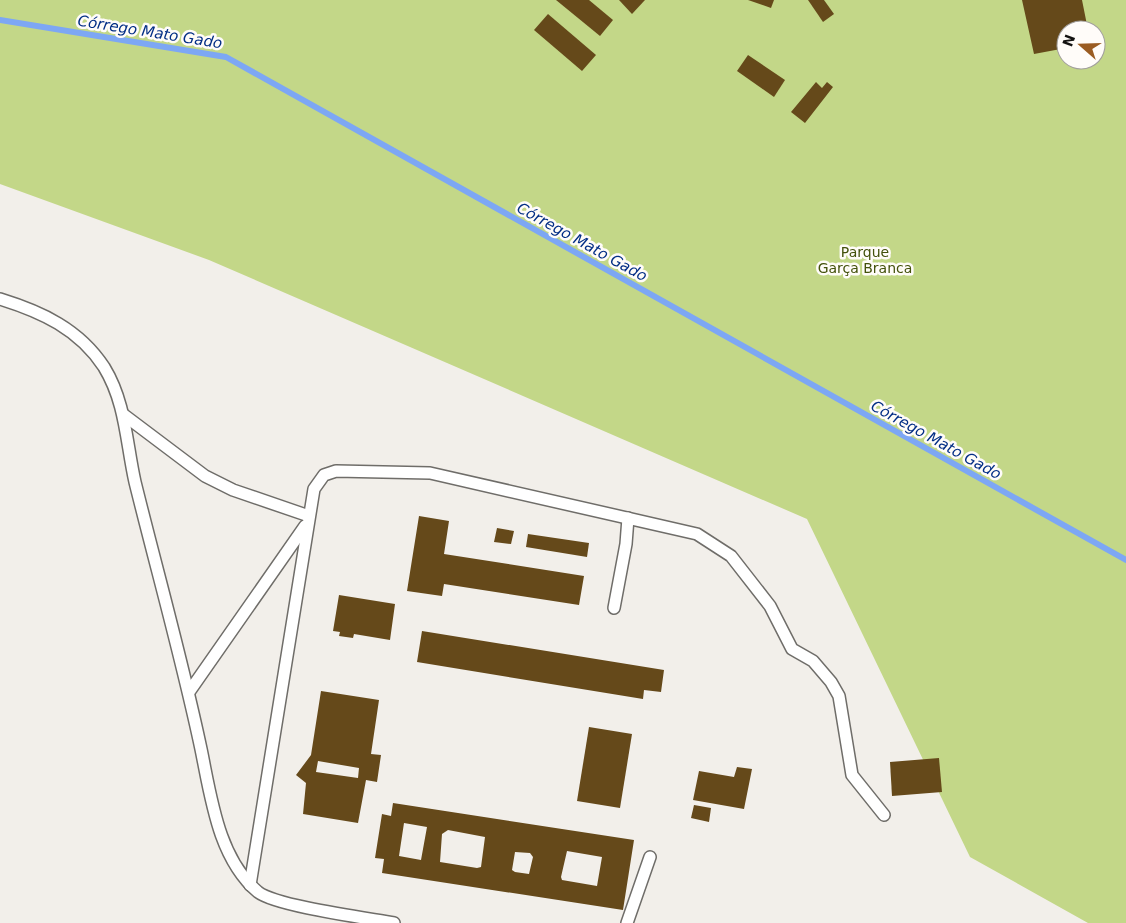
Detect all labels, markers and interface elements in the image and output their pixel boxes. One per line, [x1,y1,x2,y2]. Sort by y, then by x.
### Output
water label: Córrego Mato Gado [76,12,224,52]
north arrow [1056,20,1106,70]
text: N [1059,32,1078,49]
water label: Córrego Mato Gado [514,199,650,285]
park label: Parque Garça Branca [818,244,912,276]
water label: Córrego Mato Gado [868,397,1004,483]

